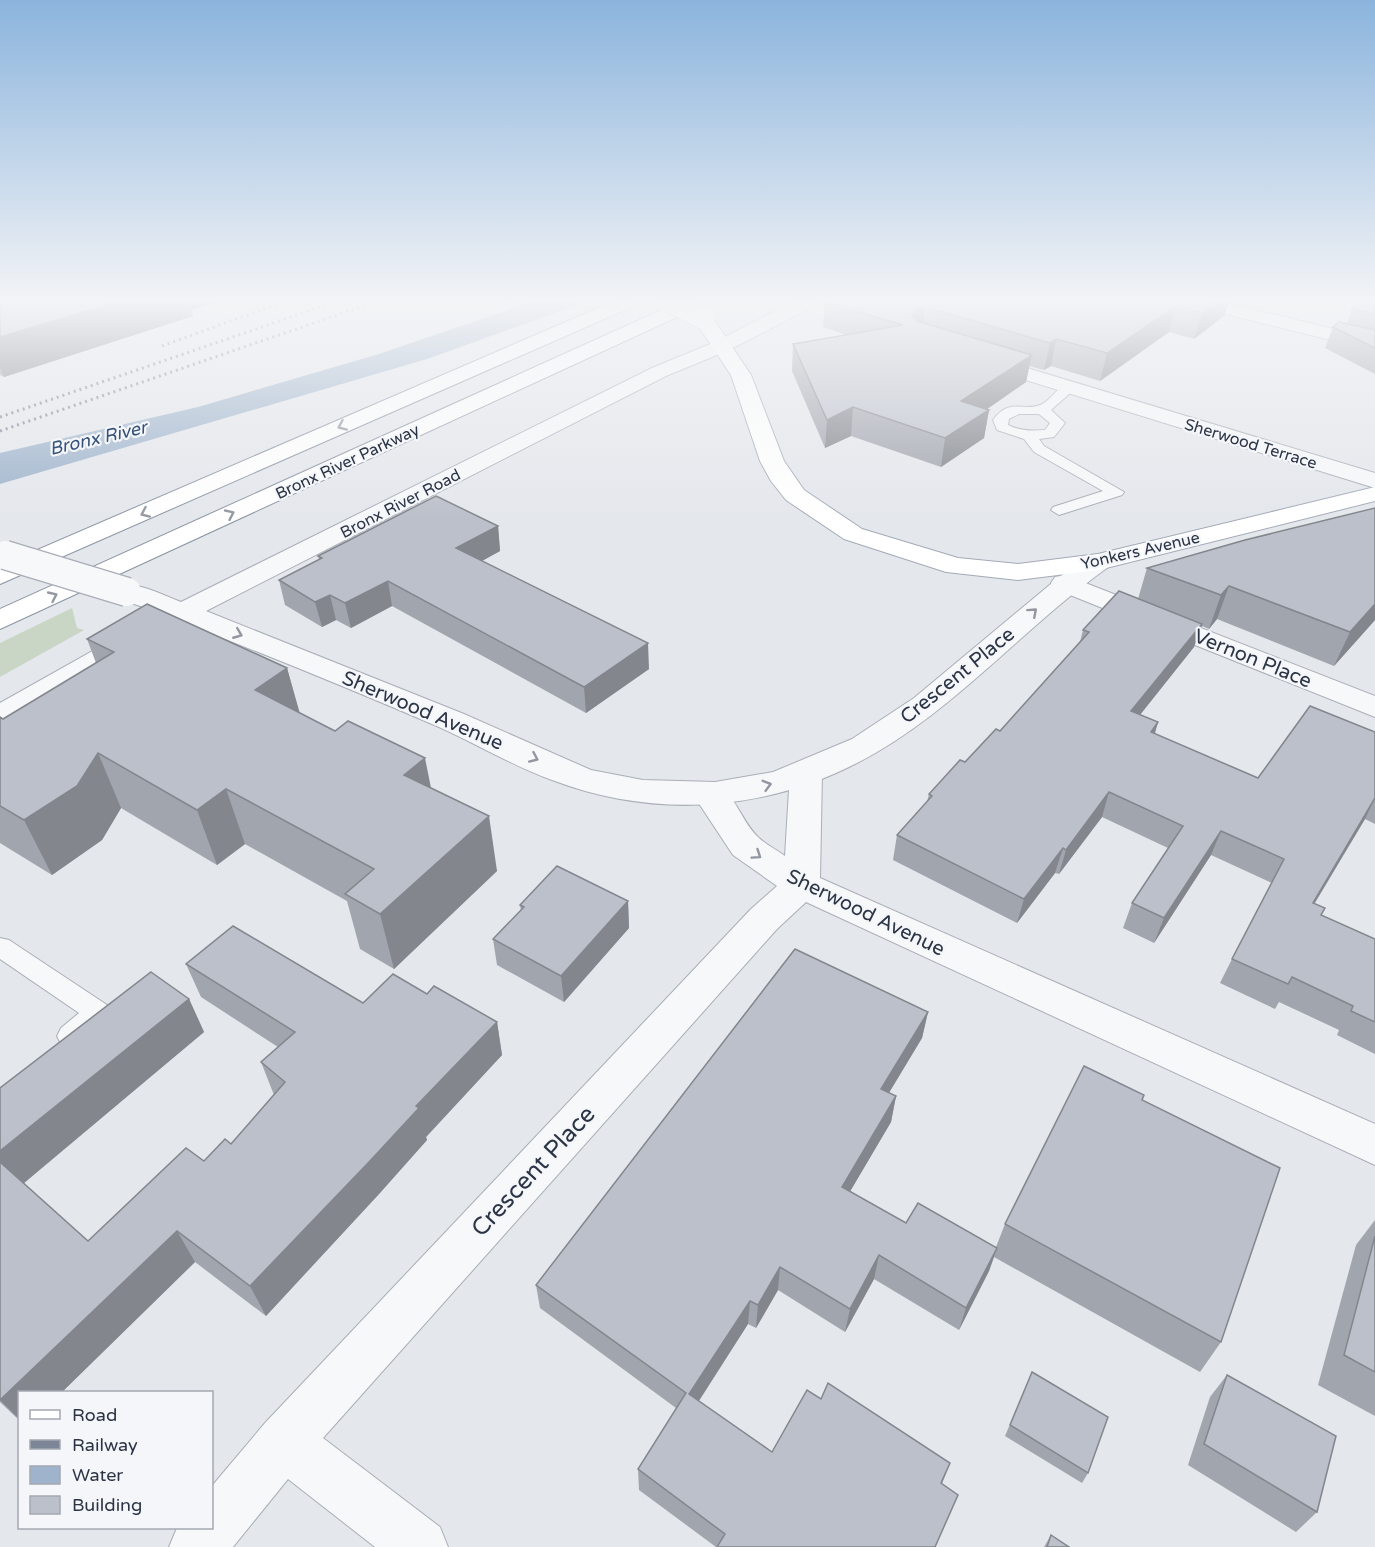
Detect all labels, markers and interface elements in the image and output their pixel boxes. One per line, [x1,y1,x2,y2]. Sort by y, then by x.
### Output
street label: Sherwood Terrace [1182,414,1319,474]
water label: Bronx River [47,416,151,460]
one-way arrow [338,419,349,431]
street label: Bronx River Parkway [272,420,423,504]
street label: Bronx River Road [337,465,464,543]
one-way arrow [140,506,151,518]
one-way arrow [224,510,235,522]
street label: Yonkers Avenue [1079,528,1202,574]
one-way arrow [47,591,58,603]
one-way arrow [1026,608,1036,619]
street label: Crescent Place [896,622,1020,729]
street label: Vernon Place [1190,624,1315,693]
one-way arrow [231,627,242,639]
street label: Sherwood Avenue [338,666,507,756]
one-way arrow [527,750,538,762]
one-way arrow [761,780,772,792]
one-way arrow [751,848,762,859]
street label: Sherwood Avenue [783,864,948,962]
street label: Crescent Place [465,1100,601,1243]
legend [18,1391,213,1529]
text: Road [72,1404,117,1426]
text: Railway [72,1434,138,1456]
text: Water [72,1464,123,1486]
text: Building [72,1494,142,1516]

